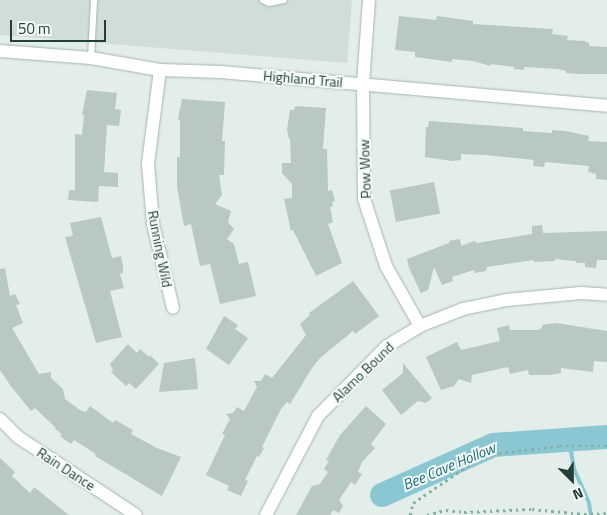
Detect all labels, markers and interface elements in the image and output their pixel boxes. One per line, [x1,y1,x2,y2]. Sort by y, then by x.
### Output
scale bar [12,10,109,42]
text: 50 m [18,17,51,40]
street label: Highland Trail [263,67,343,91]
street label: Pow Wow [356,139,374,199]
street label: Running Wild [144,209,176,289]
street label: Alamo Bound [329,338,397,406]
water label: Bee Cave Hollow [400,438,498,494]
street label: Rain Dance [34,444,98,494]
north arrow [547,455,597,505]
text: N [569,483,587,506]

